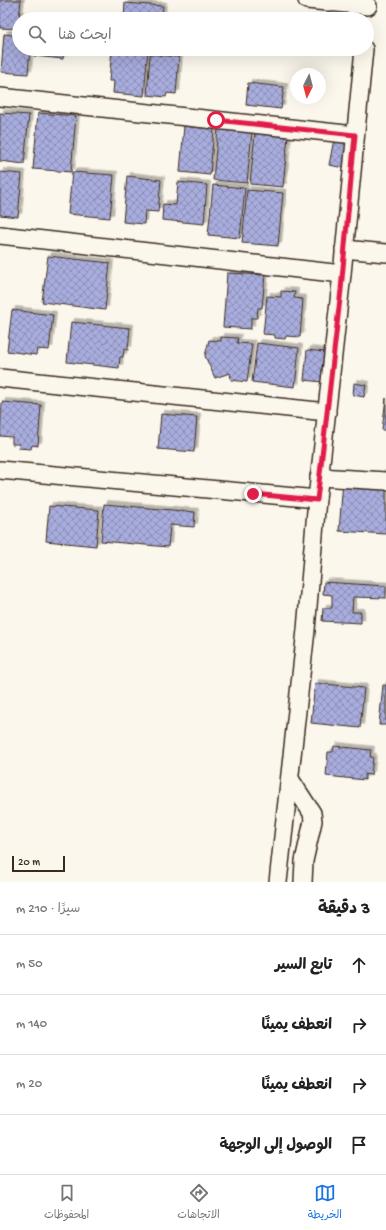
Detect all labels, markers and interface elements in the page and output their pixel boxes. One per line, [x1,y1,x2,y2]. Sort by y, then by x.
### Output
search box [12,12,374,56]
icon: search [26,23,48,45]
text: ابحث هنا [58,27,112,45]
north arrow [290,68,326,104]
route start [207,111,225,129]
route end [244,485,262,503]
scale bar [12,854,65,873]
text: 20 m [18,857,40,869]
text: 3 دقيقة [318,900,370,920]
text: سيرًا · 210 m [16,902,80,917]
icon: ahead [348,954,370,976]
text: 50 m [16,957,43,972]
text: تابع السير [275,957,332,975]
icon: right [348,1014,370,1036]
text: 140 m [16,1017,47,1032]
text: انعطف يمينًا [261,1017,332,1035]
icon: right [348,1074,370,1096]
text: 20 m [16,1077,42,1092]
text: انعطف يمينًا [261,1077,332,1095]
icon: arrive [348,1134,370,1156]
text: الوصول إلى الوجهة [219,1137,332,1155]
tab: المحفوظات [44,1182,89,1224]
tab: الاتجاهات [177,1182,220,1224]
tab: الخريطة [308,1182,342,1224]

